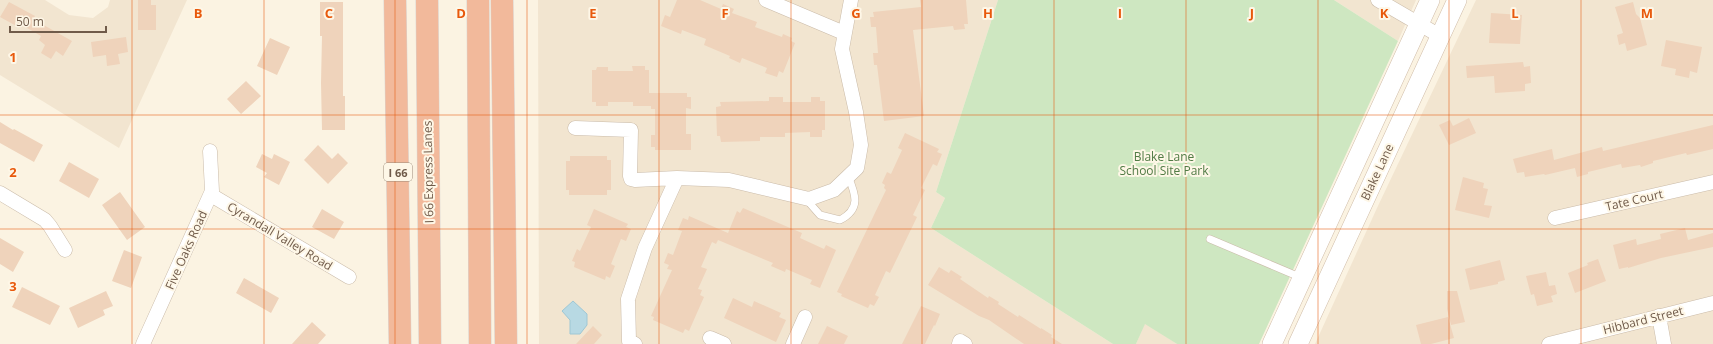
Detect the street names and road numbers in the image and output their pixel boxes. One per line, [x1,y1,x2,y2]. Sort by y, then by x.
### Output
street label: I 66 Express Lanes [419,120,437,223]
street label: Blake Lane [1356,141,1398,203]
road number: I 66 [384,163,412,181]
street label: Tate Court [1603,185,1665,215]
street label: Cyrandall Valley Road [224,198,336,274]
street label: Five Oaks Road [161,208,211,292]
street label: Hibbard Street [1601,302,1685,338]

